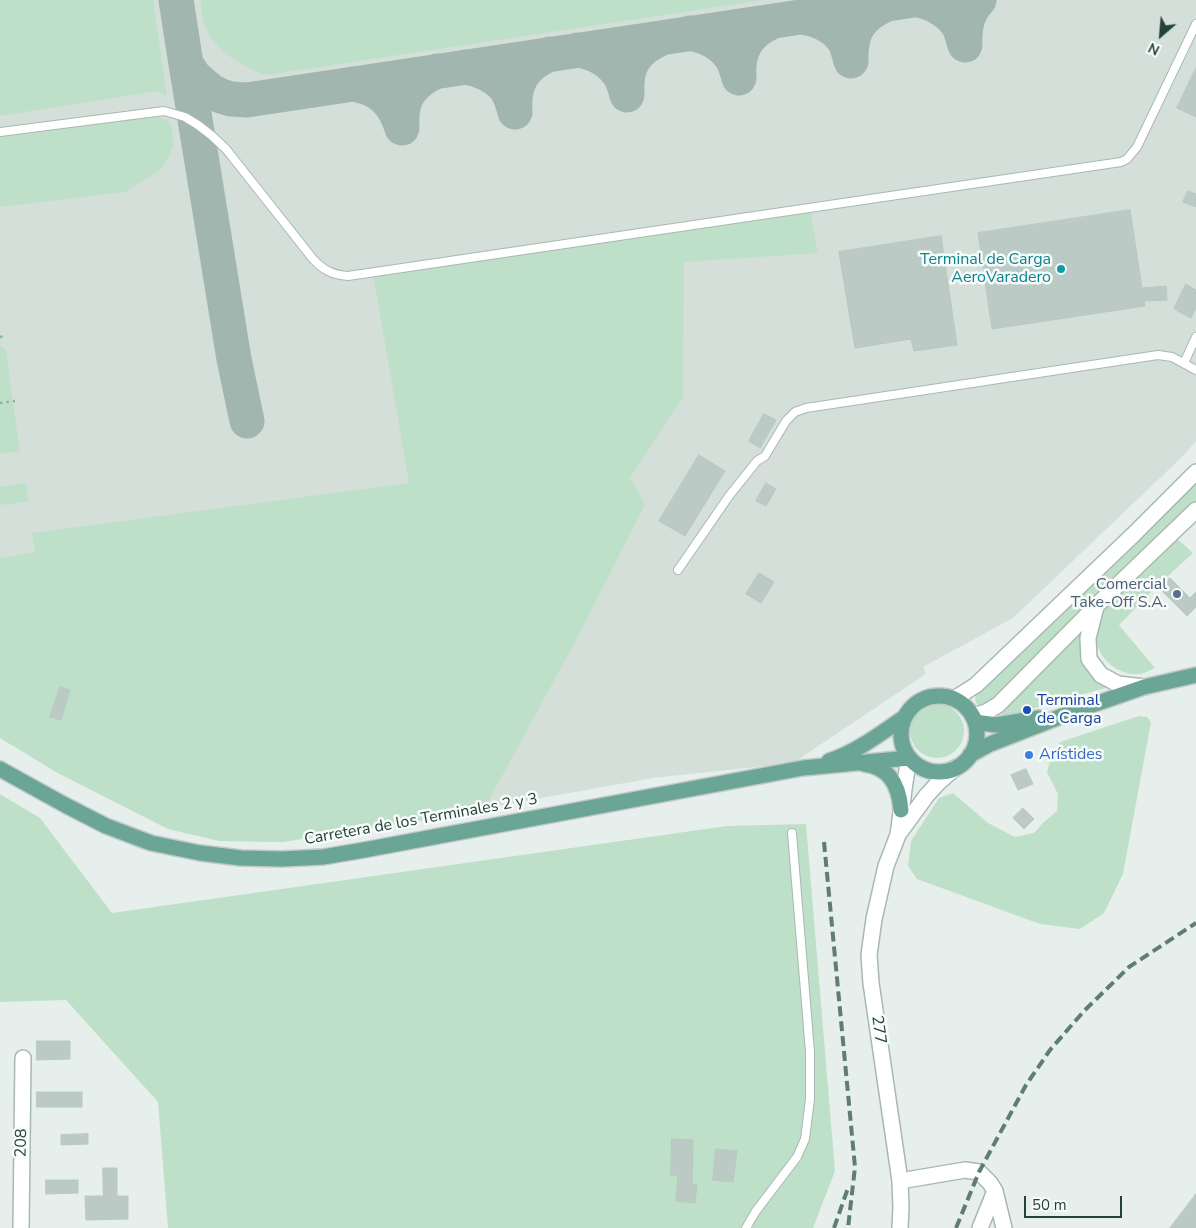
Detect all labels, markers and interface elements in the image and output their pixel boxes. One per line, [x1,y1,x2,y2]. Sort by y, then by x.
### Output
north arrow [1136,10,1186,60]
text: N [1145,38,1163,60]
place label: Terminal de Carga AeroVaradero [920,250,1051,288]
marker: Terminal de Carga AeroVaradero [1055,263,1067,275]
place label: Comercial Take-Off S.A. [1071,575,1167,613]
marker: Comercial Take-Off S.A. [1171,588,1183,600]
place label: Terminal de Carga [1037,691,1101,729]
marker: Terminal de Carga [1021,704,1033,716]
place label: Arístides [1039,745,1103,765]
marker: Arístides [1023,749,1035,761]
street label: Carretera de los Terminales 2 y 3 [303,790,539,850]
street label: 277 [866,1014,890,1046]
street label: 208 [12,1128,32,1158]
scale bar [1026,1186,1124,1218]
text: 50 m [1032,1195,1067,1215]

